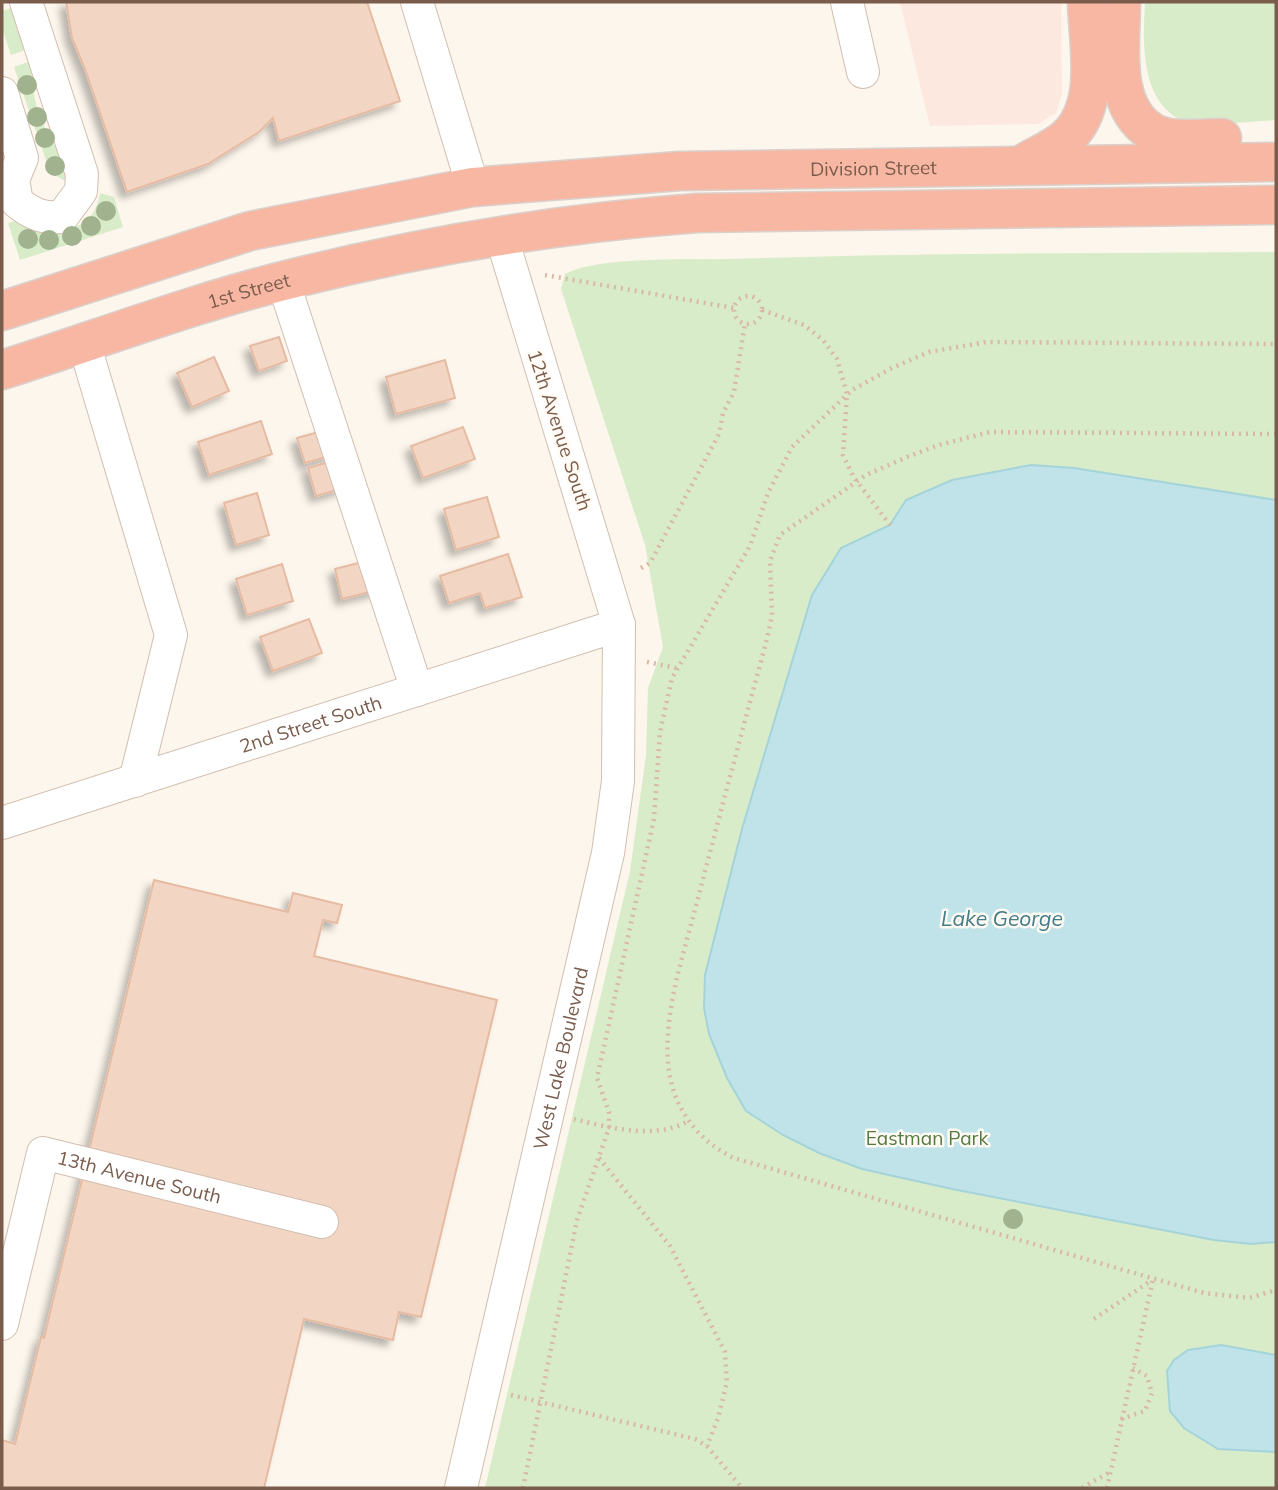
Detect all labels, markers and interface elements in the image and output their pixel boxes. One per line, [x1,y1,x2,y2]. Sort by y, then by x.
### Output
street label: Division Street [810,155,937,181]
street label: 1st Street [204,268,293,314]
street label: 12th Avenue South [523,346,597,514]
street label: 2nd Street South [236,690,385,758]
water label: Lake George [941,905,1063,931]
street label: West Lake Boulevard [528,965,593,1152]
park label: Eastman Park [866,1126,989,1150]
street label: 13th Avenue South [55,1145,224,1209]

